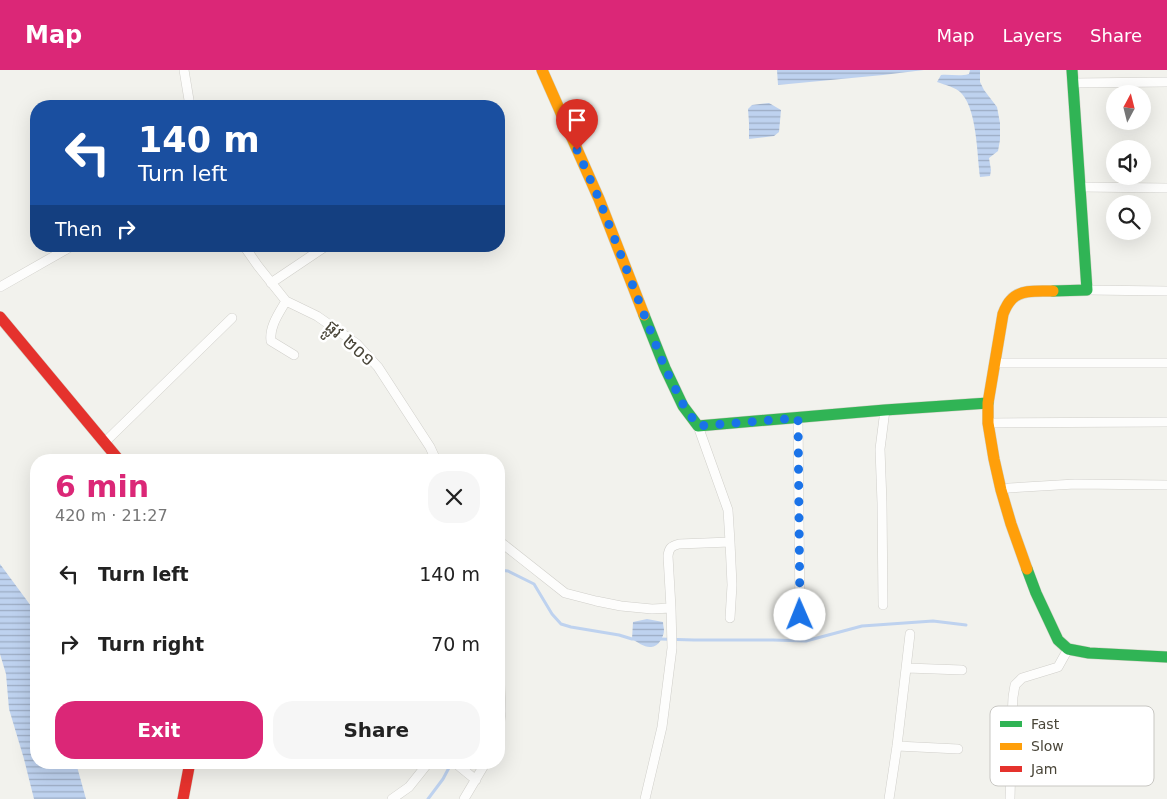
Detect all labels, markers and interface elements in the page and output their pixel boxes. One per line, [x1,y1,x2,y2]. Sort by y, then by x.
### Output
text: Map [25,21,82,49]
text: Map [936,25,974,46]
text: Layers [1002,25,1062,46]
text: Share [1090,25,1142,46]
north arrow [1106,85,1151,130]
map controls [1106,85,1151,240]
pin [556,99,598,150]
icon: arrive [563,106,591,134]
icon: left [55,120,120,185]
text: 140 m [138,120,260,160]
button: sound [1106,140,1151,185]
text: Turn left [138,161,227,186]
button: search [1106,195,1151,240]
icon: right [112,215,140,243]
text: Then [55,218,102,240]
street label: ផ្លូវ ២០១ [317,315,380,375]
text: 6 min [55,469,149,504]
button: close [428,471,480,523]
text: 420 m · 21:27 [55,506,168,525]
icon: left [55,560,83,588]
text: Turn left [98,563,189,585]
text: 140 m [419,563,480,585]
position arrow [773,588,825,640]
icon: right [55,630,83,658]
text: Turn right [98,633,204,655]
text: 70 m [431,633,480,655]
button: Exit [55,701,263,759]
button: Share [273,701,480,759]
legend [990,706,1154,786]
text: Fast [1031,716,1060,732]
text: Slow [1031,738,1064,754]
text: Jam [1030,761,1057,777]

